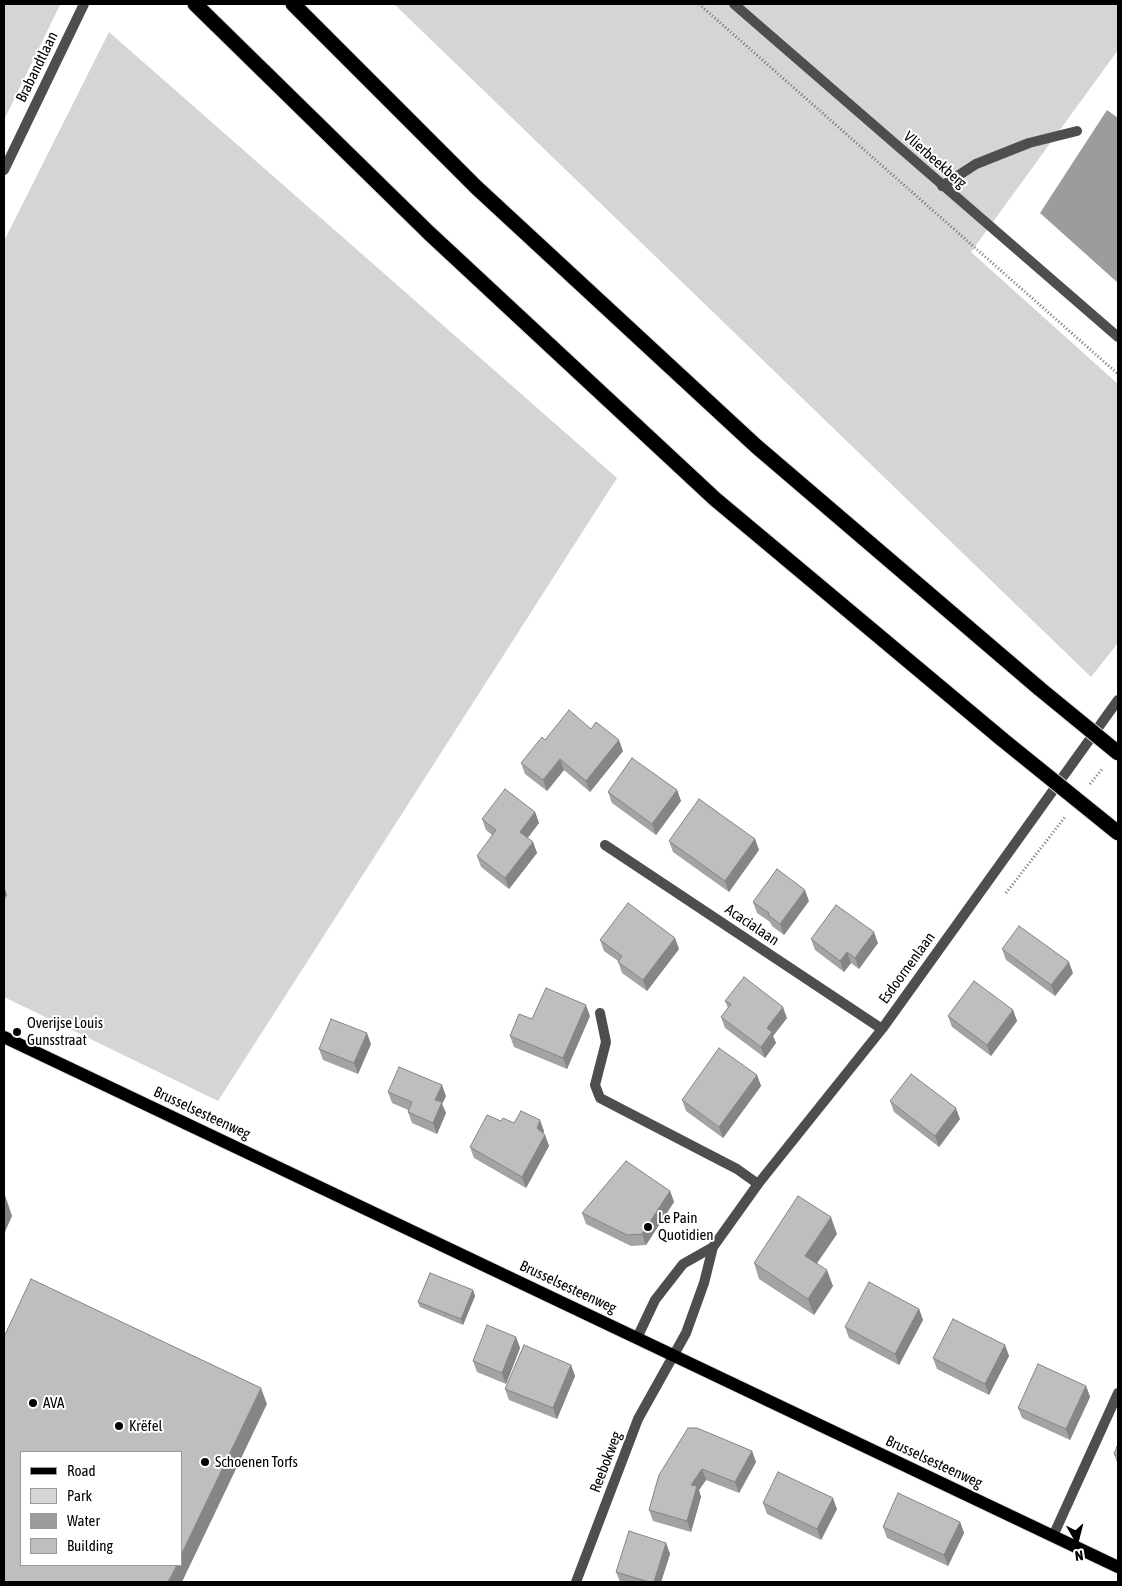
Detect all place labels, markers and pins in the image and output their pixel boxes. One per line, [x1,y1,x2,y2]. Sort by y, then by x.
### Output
place label: Overijse Louis Gunsstraat [27,1014,103,1049]
marker: Overijse Louis Gunsstraat [11,1026,23,1038]
place label: Le Pain Quotidien [658,1209,713,1244]
marker: Le Pain Quotidien [642,1221,654,1233]
place label: AVA [43,1394,64,1412]
marker: AVA [27,1397,39,1409]
place label: Krëfel [129,1417,163,1435]
marker: Krëfel [113,1420,125,1432]
place label: Schoenen Torfs [215,1453,298,1471]
marker: Schoenen Torfs [199,1456,211,1468]

